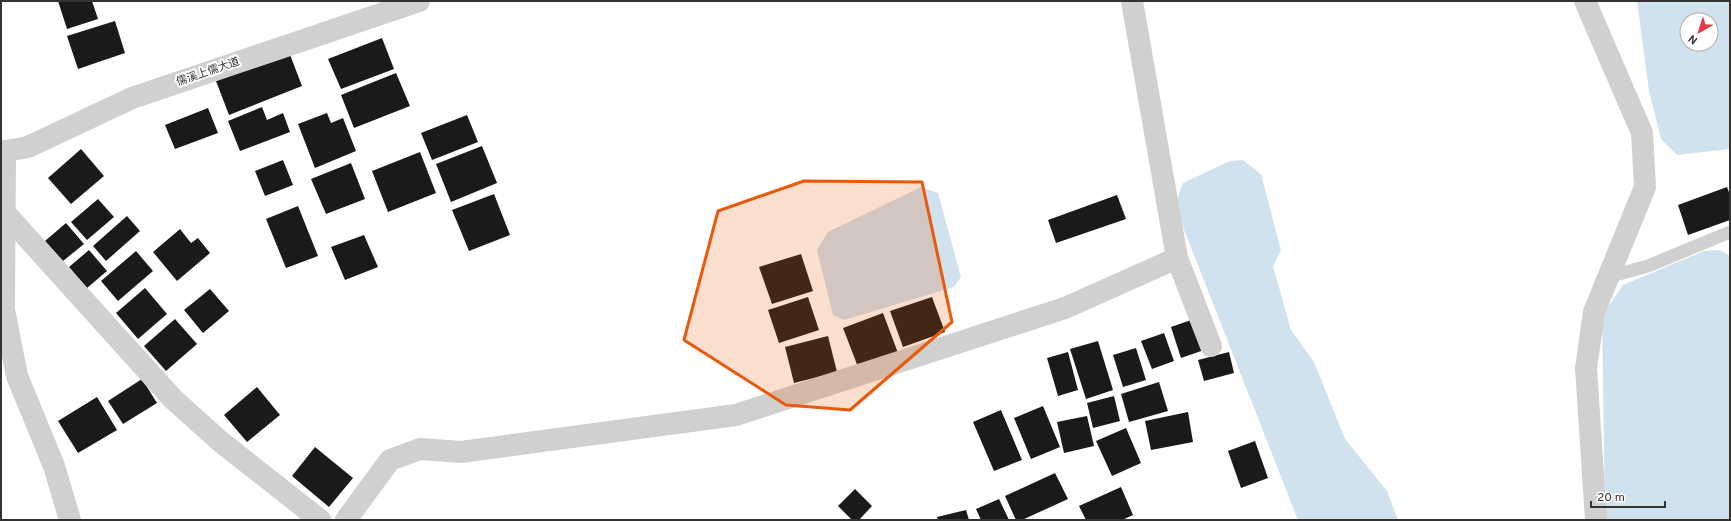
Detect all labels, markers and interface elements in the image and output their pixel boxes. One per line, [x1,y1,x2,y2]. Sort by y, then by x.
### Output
north arrow [1679,12,1719,52]
text: N [1686,31,1701,47]
street label: 儒溪上儒大道 [175,55,241,89]
scale bar [1591,483,1665,509]
text: 20 m [1597,490,1625,506]

